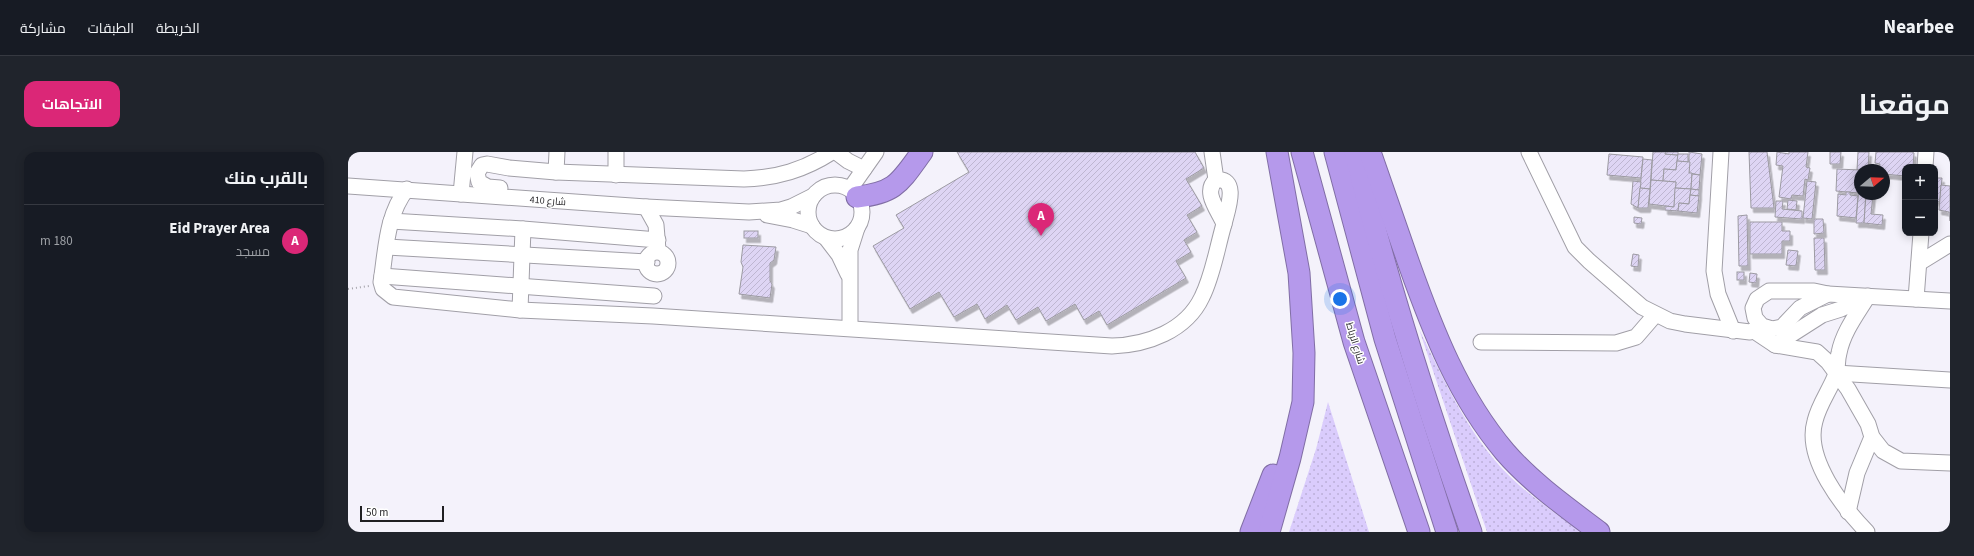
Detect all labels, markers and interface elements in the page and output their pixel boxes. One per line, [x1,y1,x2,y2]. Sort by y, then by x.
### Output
text: Nearbee [1884,14,1954,41]
text: مشاركة [20,19,66,39]
text: الطبقات [88,19,134,39]
text: الخريطة [156,19,200,39]
button: الاتجاهات [24,81,120,127]
text: موقعنا [1859,85,1950,125]
north arrow [1854,164,1890,200]
map controls [1902,164,1938,236]
button: + [1902,164,1938,200]
text: بالقرب منك [224,167,308,191]
street label: شارع 410 [529,193,567,209]
button: − [1902,200,1938,236]
pin: A [1028,203,1054,236]
text: Eid Prayer Area [169,218,270,239]
text: 180 m [40,232,73,250]
text: A [291,232,299,250]
text: مسجد [236,243,270,261]
your location [1330,289,1350,309]
street label: شارع الرباط [1342,321,1368,366]
scale bar [360,504,444,523]
text: 50 m [366,505,388,520]

